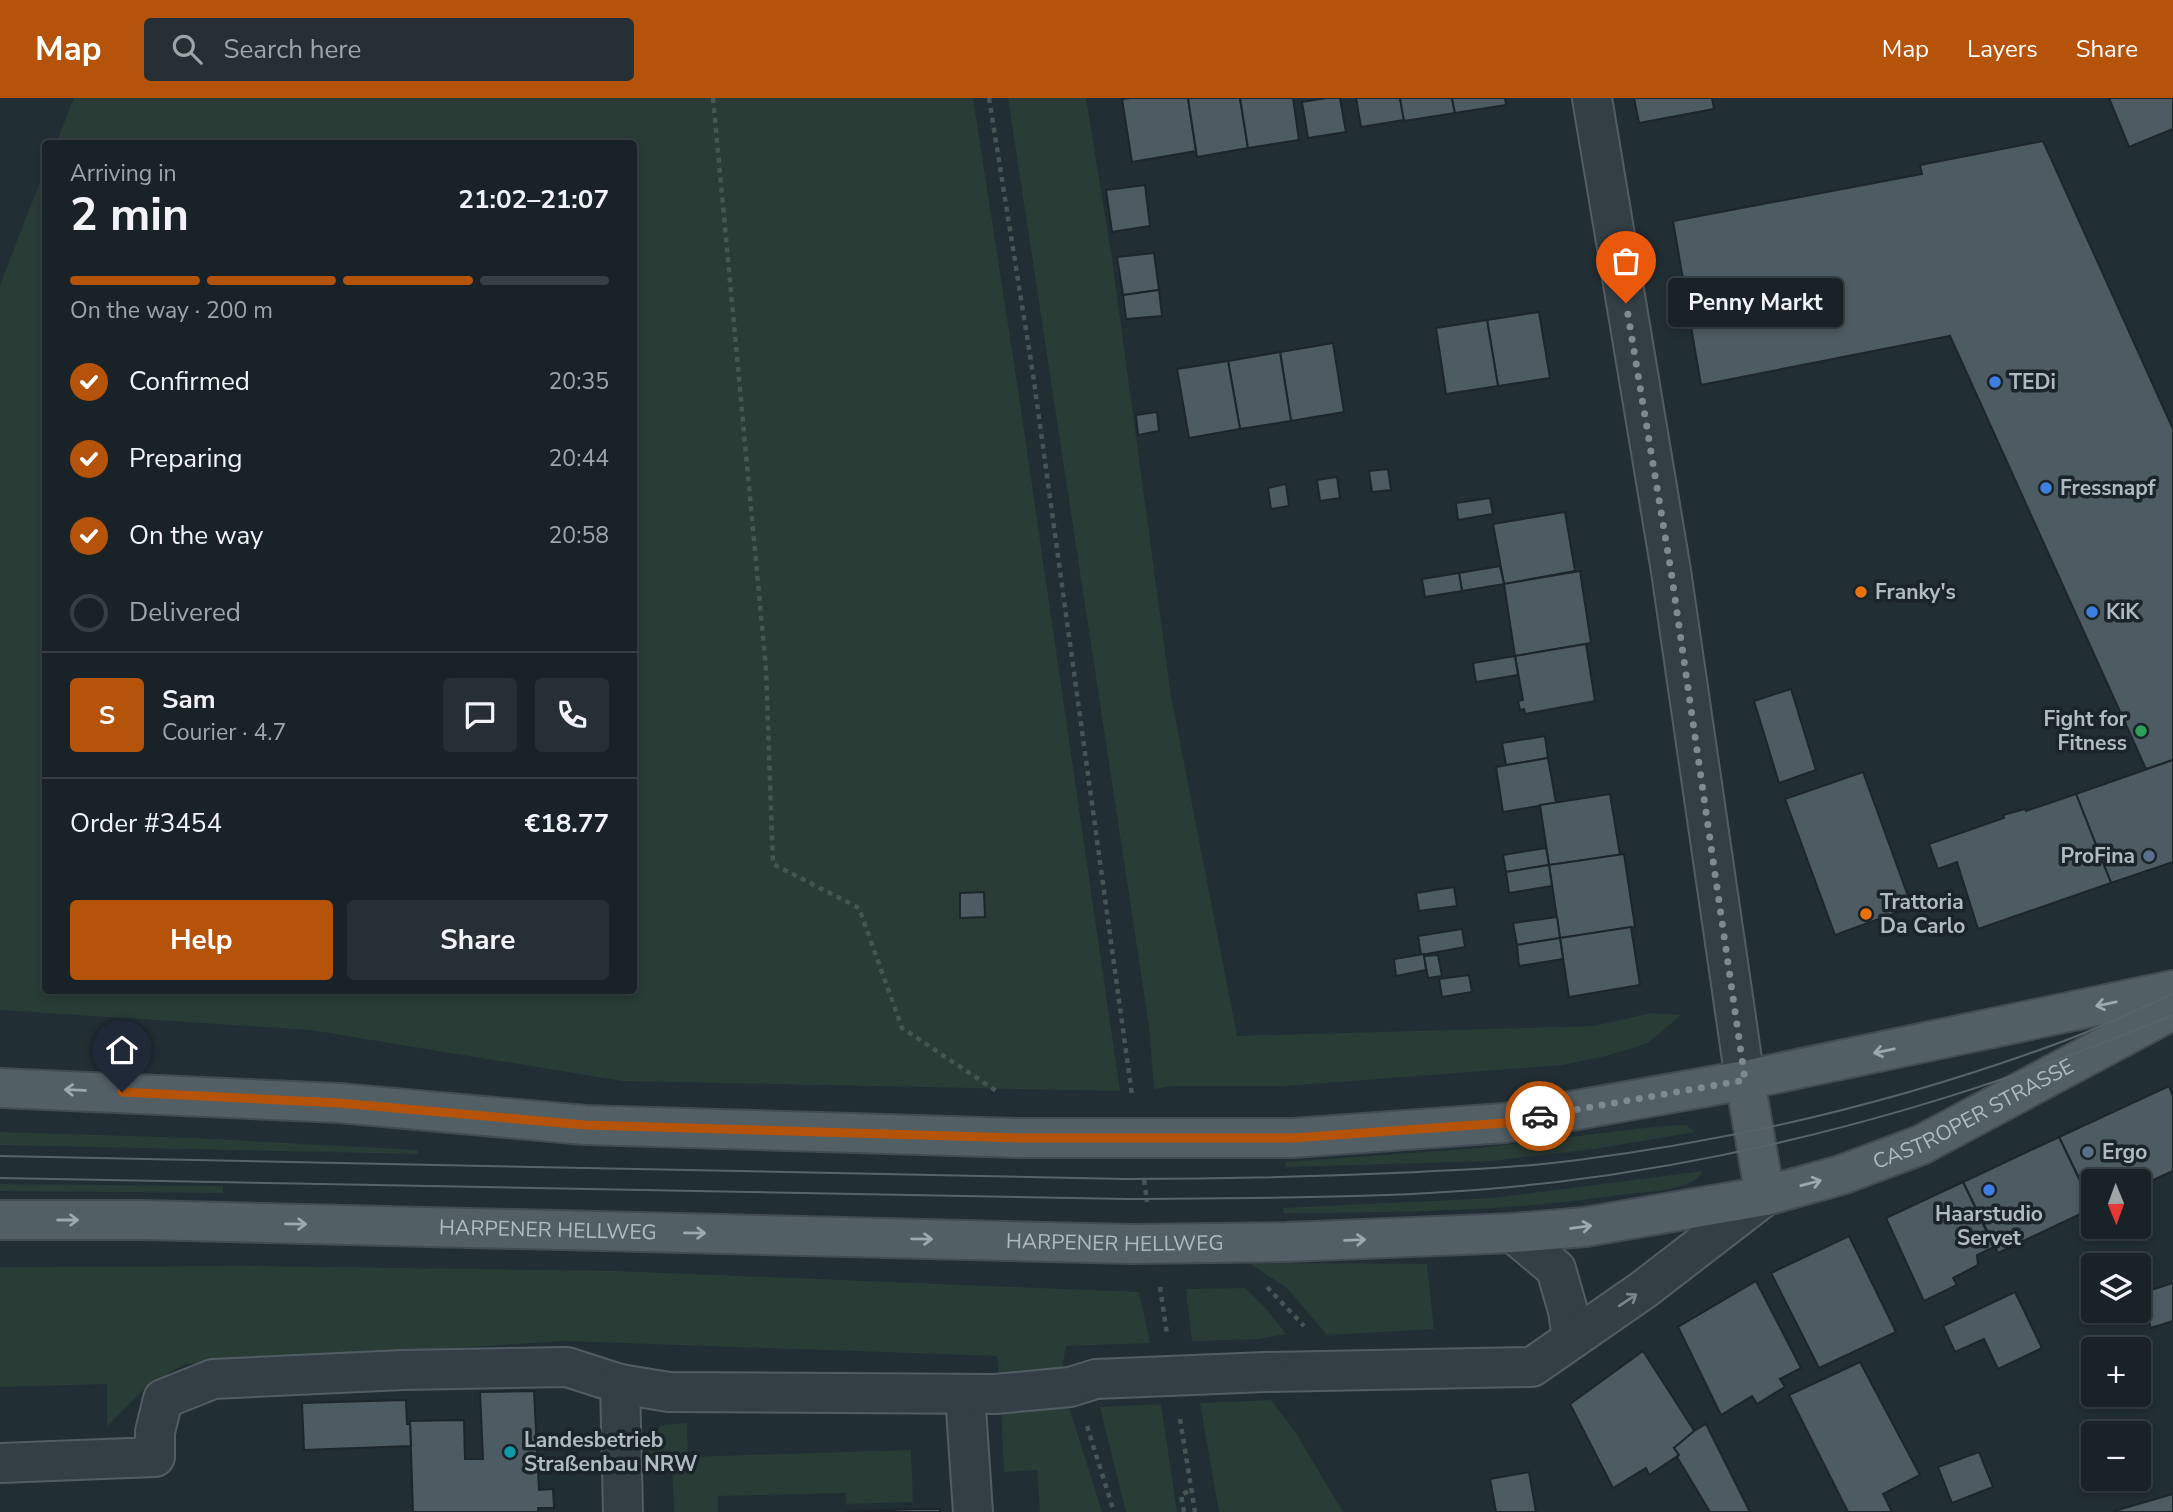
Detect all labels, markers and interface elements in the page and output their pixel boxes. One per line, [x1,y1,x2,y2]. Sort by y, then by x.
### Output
search box [144,18,634,81]
text: Map [35,27,102,72]
icon: search [168,30,206,68]
text: Search here [224,32,361,67]
text: Map [1882,33,1929,65]
text: Layers [1967,33,2038,65]
text: Share [2076,33,2138,65]
text: Arriving in [70,158,177,189]
text: 21:02–21:07 [458,182,609,217]
text: 2 min [70,183,189,246]
pin [1596,231,1656,303]
icon: bag [1607,242,1645,280]
callout: Penny Markt [1668,278,1843,328]
text: Penny Markt [1688,287,1823,318]
text: On the way · 200 m [70,295,273,326]
icon: check [70,363,108,401]
text: Confirmed [129,364,250,399]
text: 20:35 [549,366,609,397]
place label: TEDi [2009,368,2056,396]
marker: TEDi [1987,374,2003,390]
icon: check [70,440,108,478]
text: Preparing [129,441,242,476]
text: 20:44 [549,443,609,474]
place label: Fressnapf [2060,474,2156,502]
marker: Fressnapf [2038,480,2054,496]
icon: check [70,517,108,555]
text: On the way [129,518,263,553]
text: 20:58 [549,520,609,551]
place label: Franky's [1875,578,1956,606]
marker: Franky's [1853,584,1869,600]
text: Delivered [129,595,241,630]
place label: KiK [2106,598,2140,626]
marker: KiK [2084,604,2100,620]
button: chat [443,678,517,752]
button: phone [535,678,609,752]
text: Sam [162,682,215,717]
text: S [99,698,115,733]
place label: Fight for Fitness [2043,705,2128,757]
text: Courier · 4.7 [162,717,286,748]
marker: Fight for Fitness [2133,723,2149,739]
text: Order #3454 [70,806,222,841]
text: €18.77 [525,806,609,841]
place label: ProFina [2060,842,2135,870]
marker: ProFina [2141,848,2157,864]
place label: Trattoria Da Carlo [1880,888,1965,940]
button: Help [70,900,333,980]
button: Share [347,900,609,980]
marker: Trattoria Da Carlo [1858,906,1874,922]
one-way arrow [2095,998,2118,1012]
pin [92,1020,152,1092]
icon: home [103,1031,141,1069]
one-way arrow [1873,1045,1896,1059]
street label: CASTROPER STRASSE [1869,1052,2078,1176]
courier [1505,1081,1575,1151]
one-way arrow [63,1084,86,1097]
icon: car [1521,1097,1559,1135]
place label: Ergo [2102,1138,2147,1166]
marker: Ergo [2080,1144,2096,1160]
north arrow [2081,1169,2151,1239]
map controls [2081,1169,2151,1491]
one-way arrow [1800,1176,1822,1189]
marker: Haarstudio Servet [1981,1182,1997,1198]
place label: Haarstudio Servet [1935,1200,2043,1252]
one-way arrow [56,1213,79,1227]
street label: HARPENER HELLWEG [439,1213,657,1246]
one-way arrow [284,1217,307,1230]
one-way arrow [1569,1220,1592,1233]
one-way arrow [683,1227,706,1240]
street label: HARPENER HELLWEG [1006,1227,1224,1258]
one-way arrow [910,1232,933,1246]
one-way arrow [1343,1233,1366,1246]
button: layers [2081,1253,2151,1323]
one-way arrow [1618,1292,1637,1307]
button: + [2081,1337,2151,1407]
button: − [2081,1421,2151,1491]
place label: Landesbetrieb Straßenbau NRW [524,1426,697,1478]
marker: Landesbetrieb Straßenbau NRW [502,1444,518,1460]

